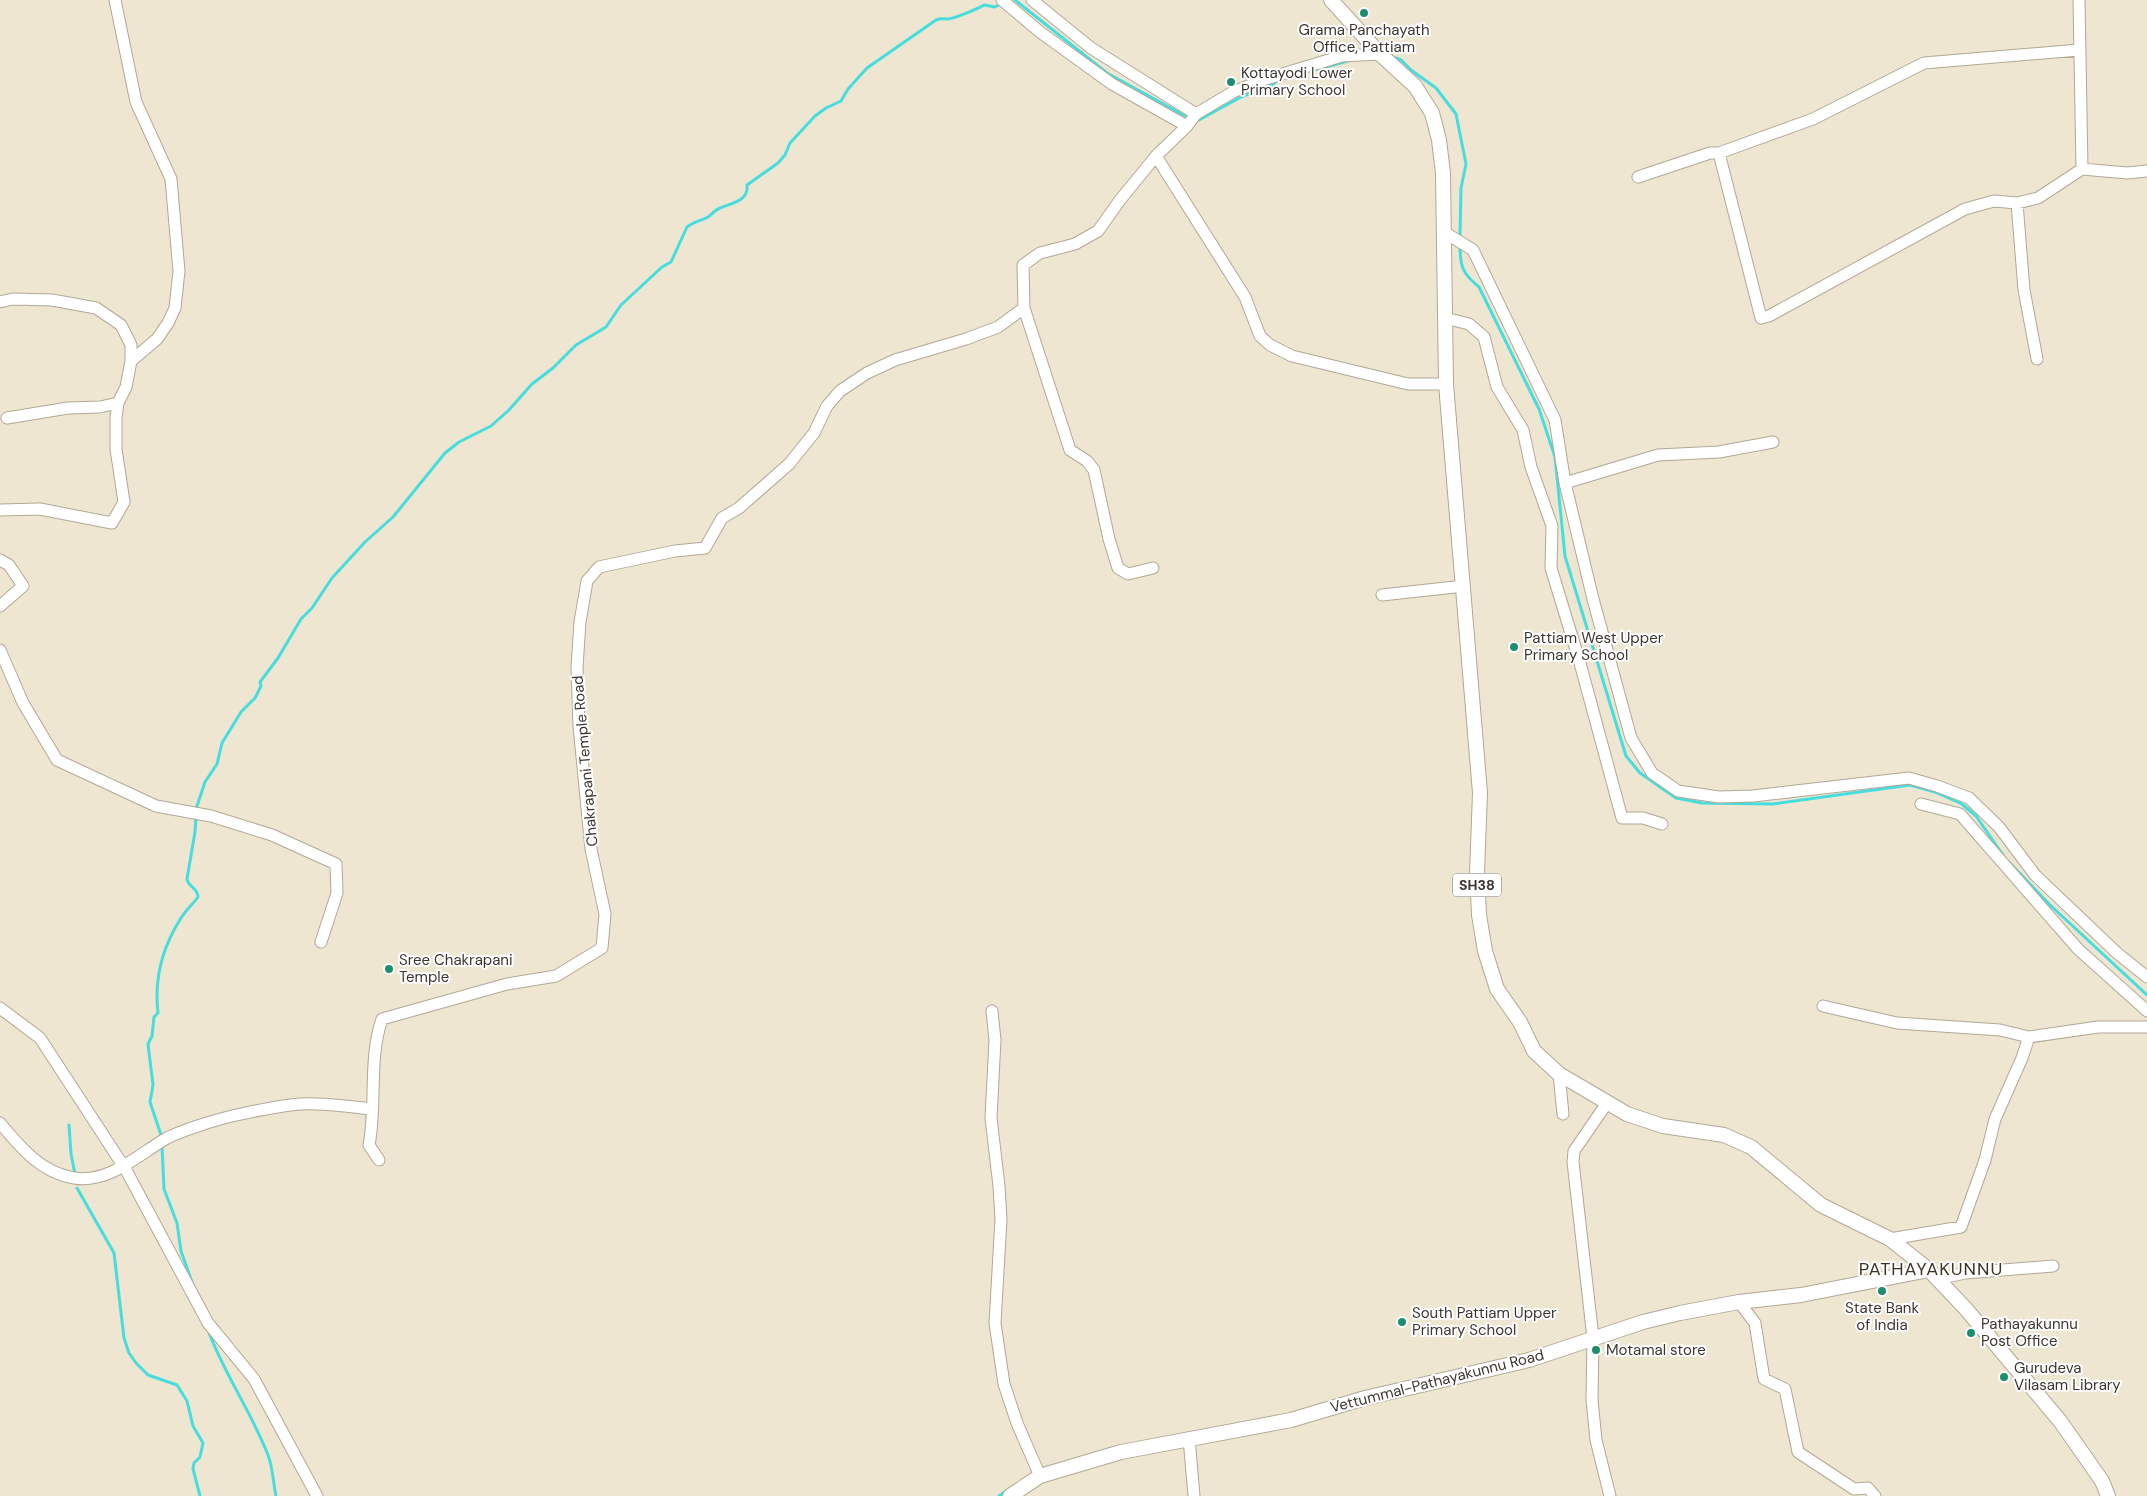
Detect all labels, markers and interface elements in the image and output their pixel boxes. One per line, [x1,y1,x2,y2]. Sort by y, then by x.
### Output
marker: Grama Panchayath Office, Pattiam [1358,7,1370,19]
place label: Grama Panchayath Office, Pattiam [1298,20,1430,57]
place label: Kottayodi Lower Primary School [1241,63,1353,100]
marker: Kottayodi Lower Primary School [1225,76,1237,88]
place label: Pattiam West Upper Primary School [1524,628,1664,665]
marker: Pattiam West Upper Primary School [1508,641,1520,653]
street label: Chakrapani Temple Road [568,675,602,847]
road number: SH38 [1453,874,1501,896]
place label: Sree Chakrapani Temple [399,950,513,987]
marker: Sree Chakrapani Temple [383,963,395,975]
district label: PATHAYAKUNNU [1859,1257,2003,1281]
marker: State Bank of India [1876,1285,1888,1297]
place label: State Bank of India [1845,1298,1919,1335]
place label: South Pattiam Upper Primary School [1412,1303,1557,1340]
place label: Pathayakunnu Post Office [1981,1314,2078,1351]
marker: South Pattiam Upper Primary School [1396,1316,1408,1328]
marker: Pathayakunnu Post Office [1965,1327,1977,1339]
place label: Motamal store [1606,1340,1706,1360]
marker: Motamal store [1590,1344,1602,1356]
street label: Vettummal-Pathayakunnu Road [1328,1345,1546,1417]
place label: Gurudeva Vilasam Library [2014,1358,2121,1395]
marker: Gurudeva Vilasam Library [1998,1371,2010,1383]

